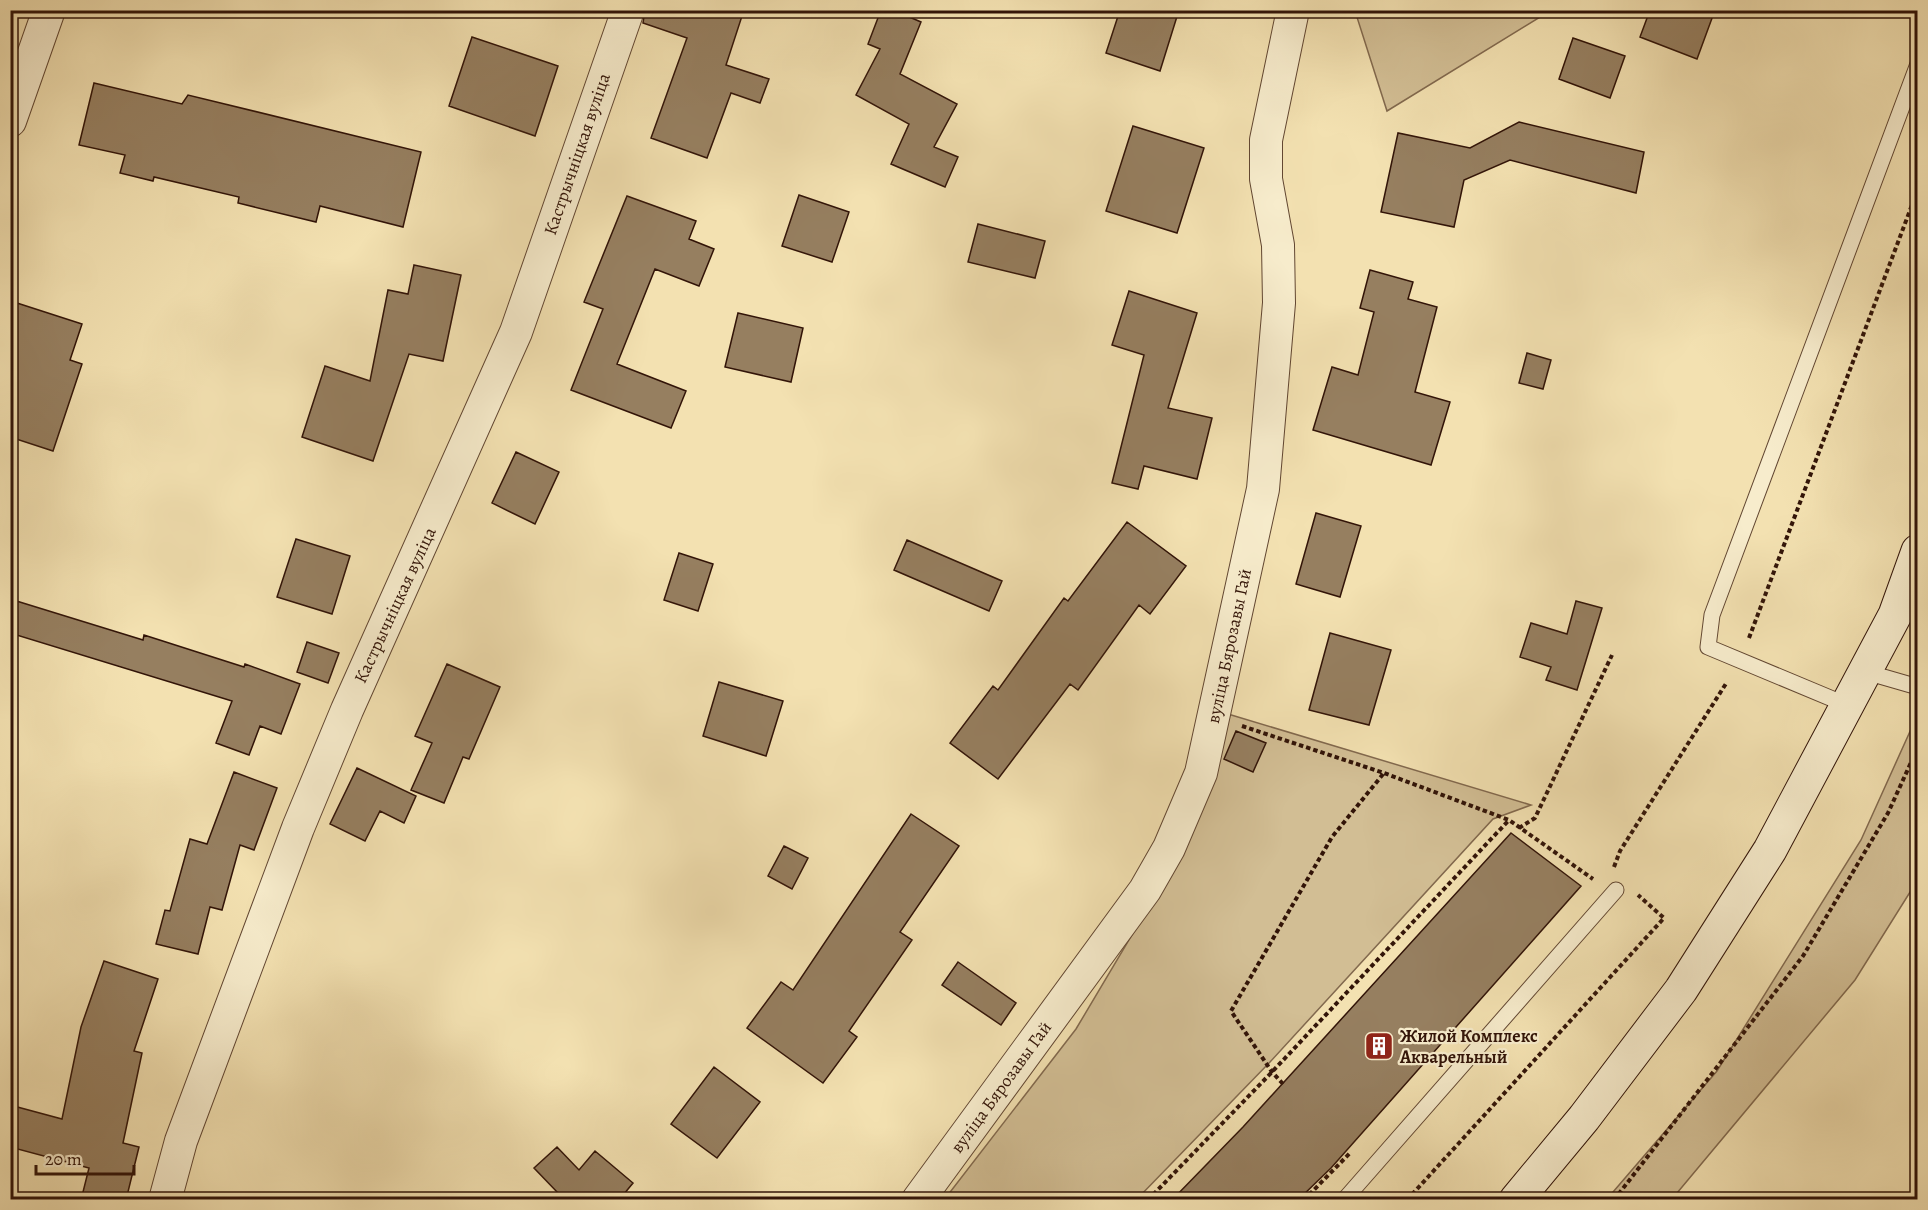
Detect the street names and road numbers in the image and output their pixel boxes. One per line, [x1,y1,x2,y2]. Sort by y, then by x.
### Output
street label: Кастрычніцкая вуліца [538,69,616,238]
street label: Кастрычніцкая вуліца [348,522,442,687]
street label: вуліца Бярозавы Гай [1201,567,1257,725]
street label: вуліца Бярозавы Гай [945,1016,1057,1158]

